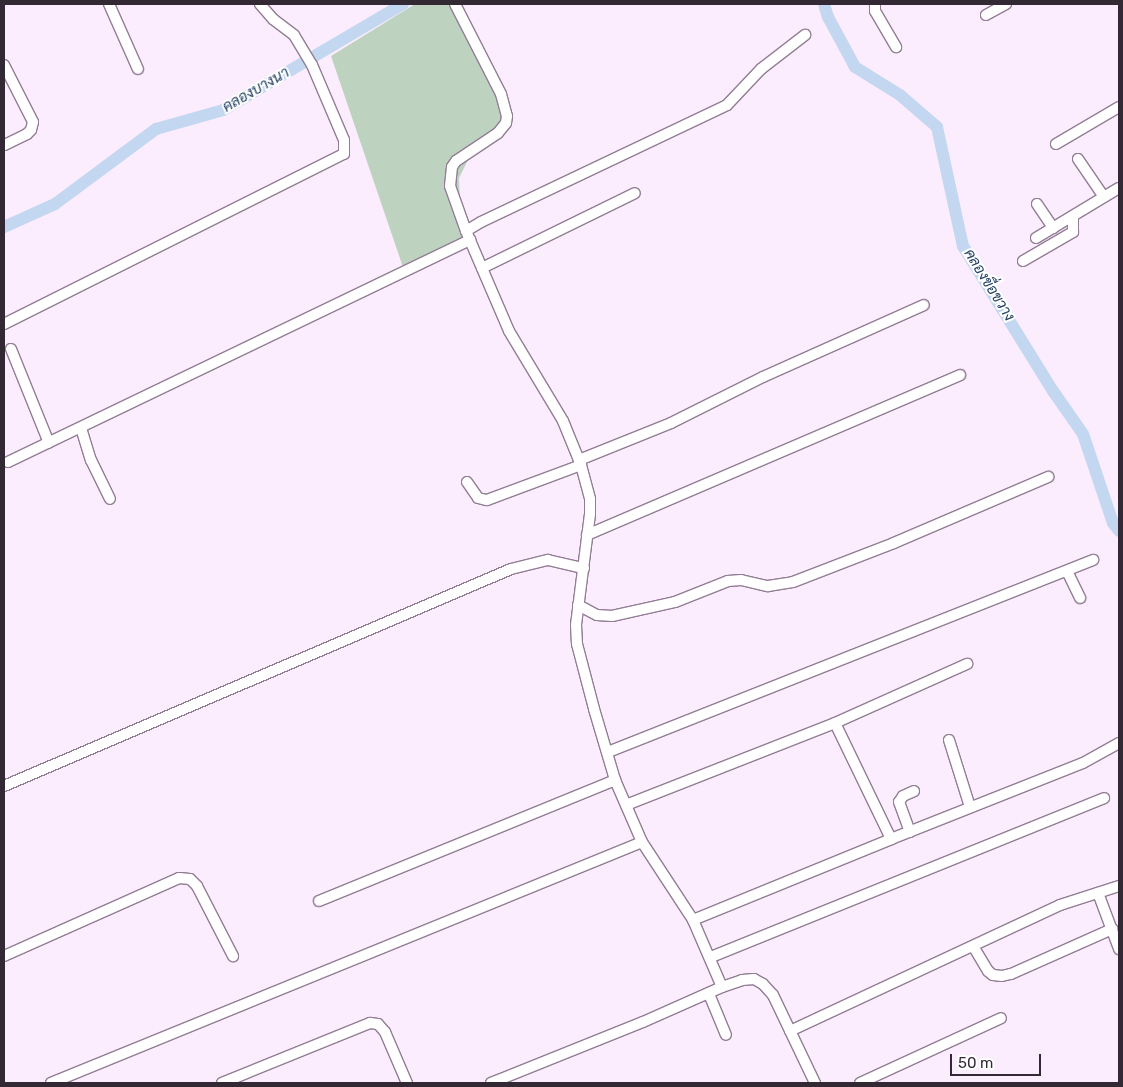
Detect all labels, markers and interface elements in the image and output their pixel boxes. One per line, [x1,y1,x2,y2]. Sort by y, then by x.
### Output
water label: คลองบางนา [219,64,293,116]
water label: คลองขื่อขวาง [960,246,1018,324]
scale bar [953,1044,1044,1076]
text: 50 m [958,1054,993,1072]

